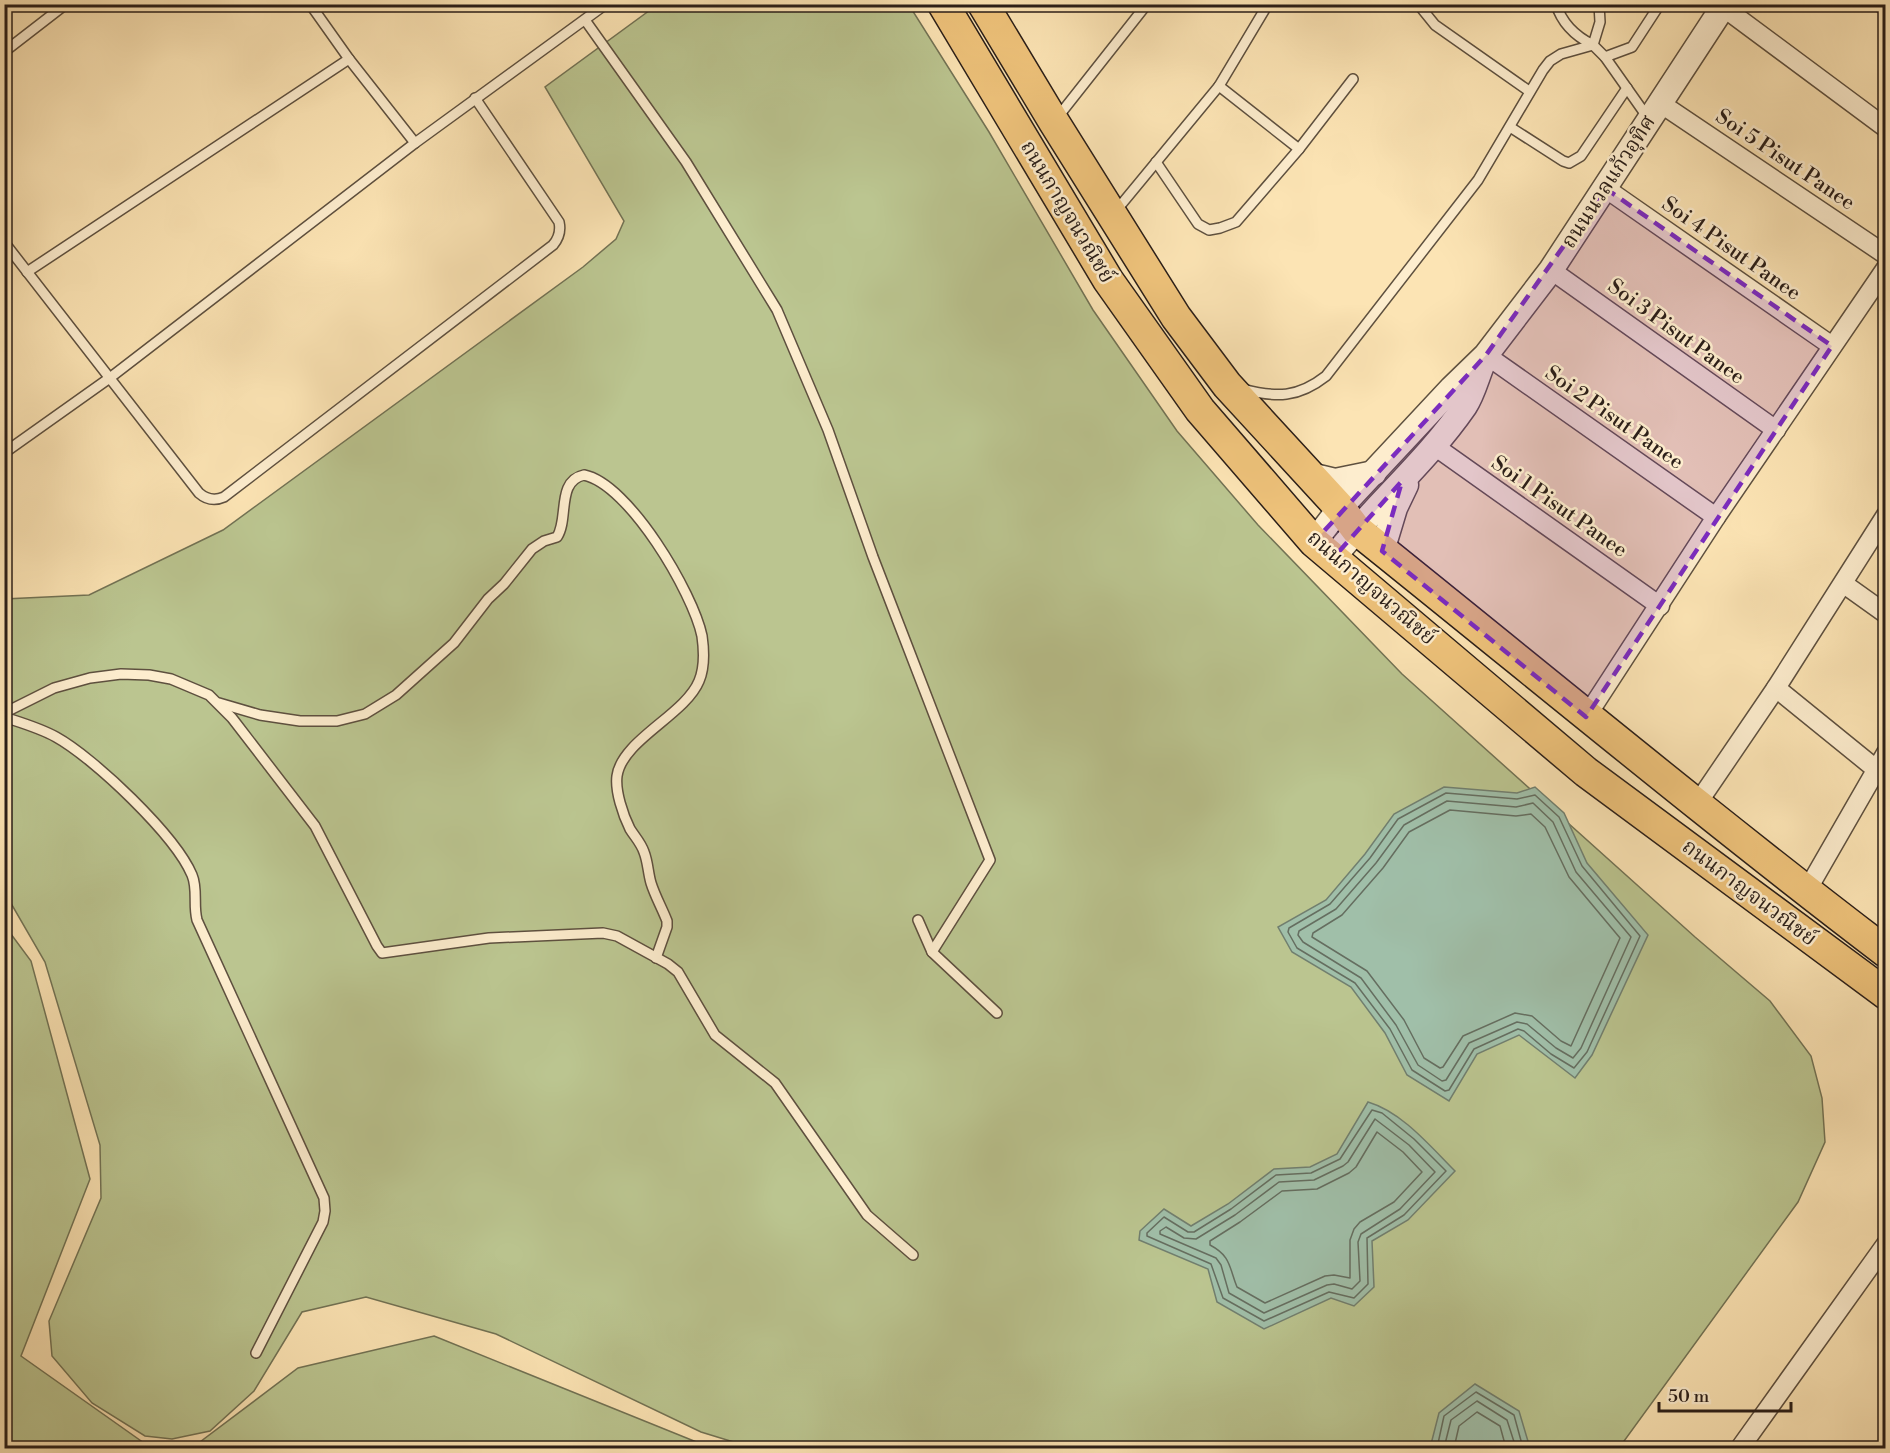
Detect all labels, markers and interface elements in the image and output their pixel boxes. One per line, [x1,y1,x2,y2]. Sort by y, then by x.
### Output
street label: Soi 5 Pisut Panee [1710,104,1860,216]
street label: ถนนนวลแก้วอุทิศ [1556,110,1662,254]
street label: ถนนกาญจนวณิชย์ [1014,135,1121,288]
street label: Soi 4 Pisut Panee [1656,191,1806,307]
street label: Soi 3 Pisut Panee [1602,274,1750,390]
street label: Soi 2 Pisut Panee [1540,361,1688,475]
street label: Soi 1 Pisut Panee [1486,450,1632,564]
street label: ถนนกาญจนวณิชย์ [1301,524,1441,651]
street label: ถนนกาญจนวณิชย์ [1676,833,1822,952]
scale bar [1659,1375,1791,1413]
text: 50 m [1668,1385,1710,1408]

